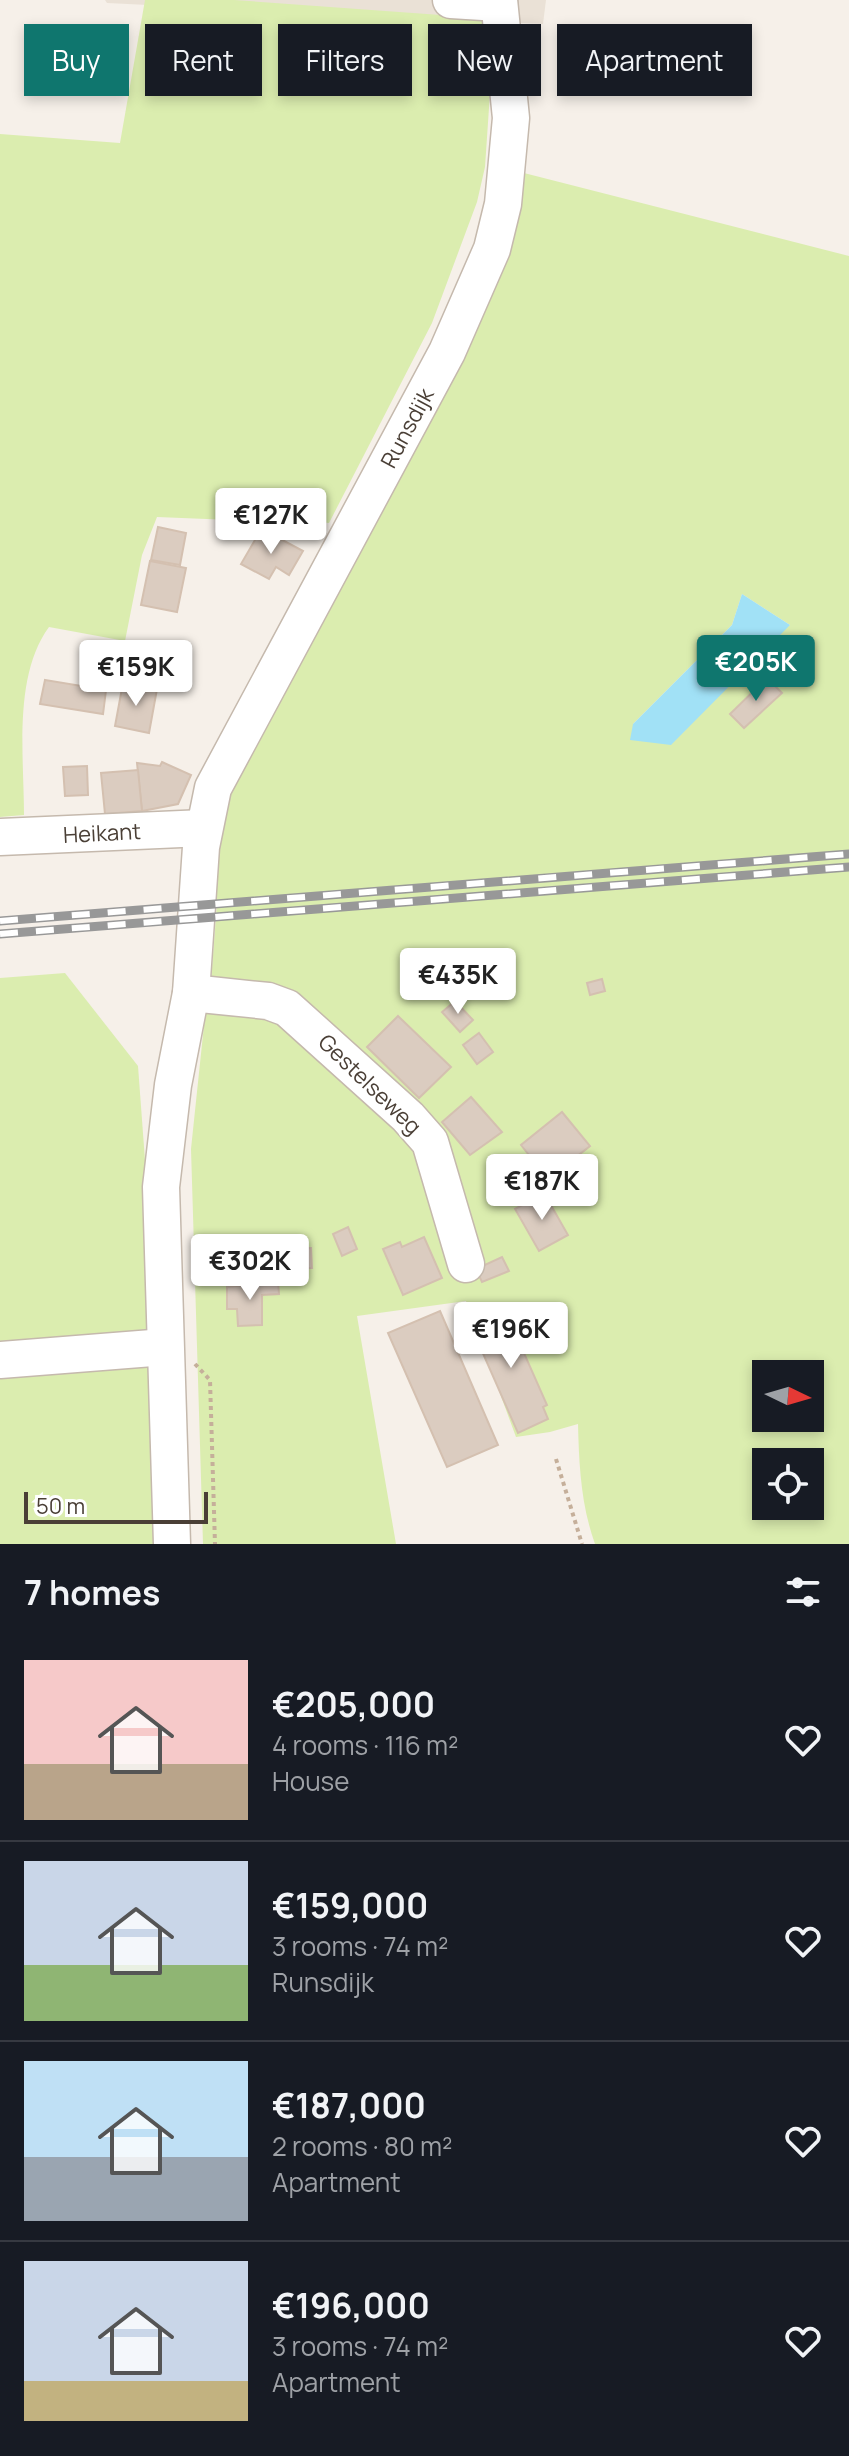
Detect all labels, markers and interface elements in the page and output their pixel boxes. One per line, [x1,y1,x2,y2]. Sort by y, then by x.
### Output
chip: Buy [24,24,129,96]
chip: Rent [145,24,262,96]
chip: Filters [278,24,412,96]
chip: New [428,24,541,96]
chip: Apartment [557,24,752,96]
street label: Runsdijk [374,382,441,473]
pin: €127K [215,488,327,556]
text: €127K [233,496,309,532]
pin: €205K [700,635,812,703]
pin: €159K [80,640,192,708]
text: €205K [715,643,797,679]
text: €159K [97,648,175,684]
street label: Heikant [62,816,142,850]
pin: €435K [402,948,514,1016]
text: €435K [418,956,498,992]
street label: Gestelseweg [312,1027,428,1141]
pin: €187K [486,1154,598,1222]
text: €187K [504,1162,580,1198]
pin: €302K [194,1234,306,1302]
text: €302K [209,1242,291,1278]
pin: €196K [455,1302,567,1370]
text: €196K [472,1310,550,1346]
north arrow [752,1360,824,1432]
map controls [752,1360,824,1520]
button: locate [752,1448,824,1520]
scale bar [24,1488,208,1524]
text: 50 m [36,1491,85,1521]
text: 7 homes [24,1569,160,1615]
icon: filters [781,1570,825,1614]
text: €205,000 [272,1681,435,1727]
icon: home [88,1692,184,1788]
icon: heart [781,1718,825,1762]
text: 4 rooms · 116 m² [272,1727,458,1763]
text: House [272,1763,349,1799]
text: €159,000 [272,1882,428,1928]
icon: home [88,1893,184,1989]
icon: heart [781,1919,825,1963]
text: 3 rooms · 74 m² [272,1928,448,1964]
text: Runsdijk [272,1964,374,2000]
text: €187,000 [272,2082,426,2128]
icon: home [88,2093,184,2189]
icon: heart [781,2119,825,2163]
text: 2 rooms · 80 m² [272,2128,452,2164]
text: Apartment [272,2164,401,2200]
text: €196,000 [272,2282,430,2328]
icon: home [88,2293,184,2389]
icon: heart [781,2319,825,2363]
text: 3 rooms · 74 m² [272,2328,448,2364]
text: Apartment [272,2364,401,2400]

